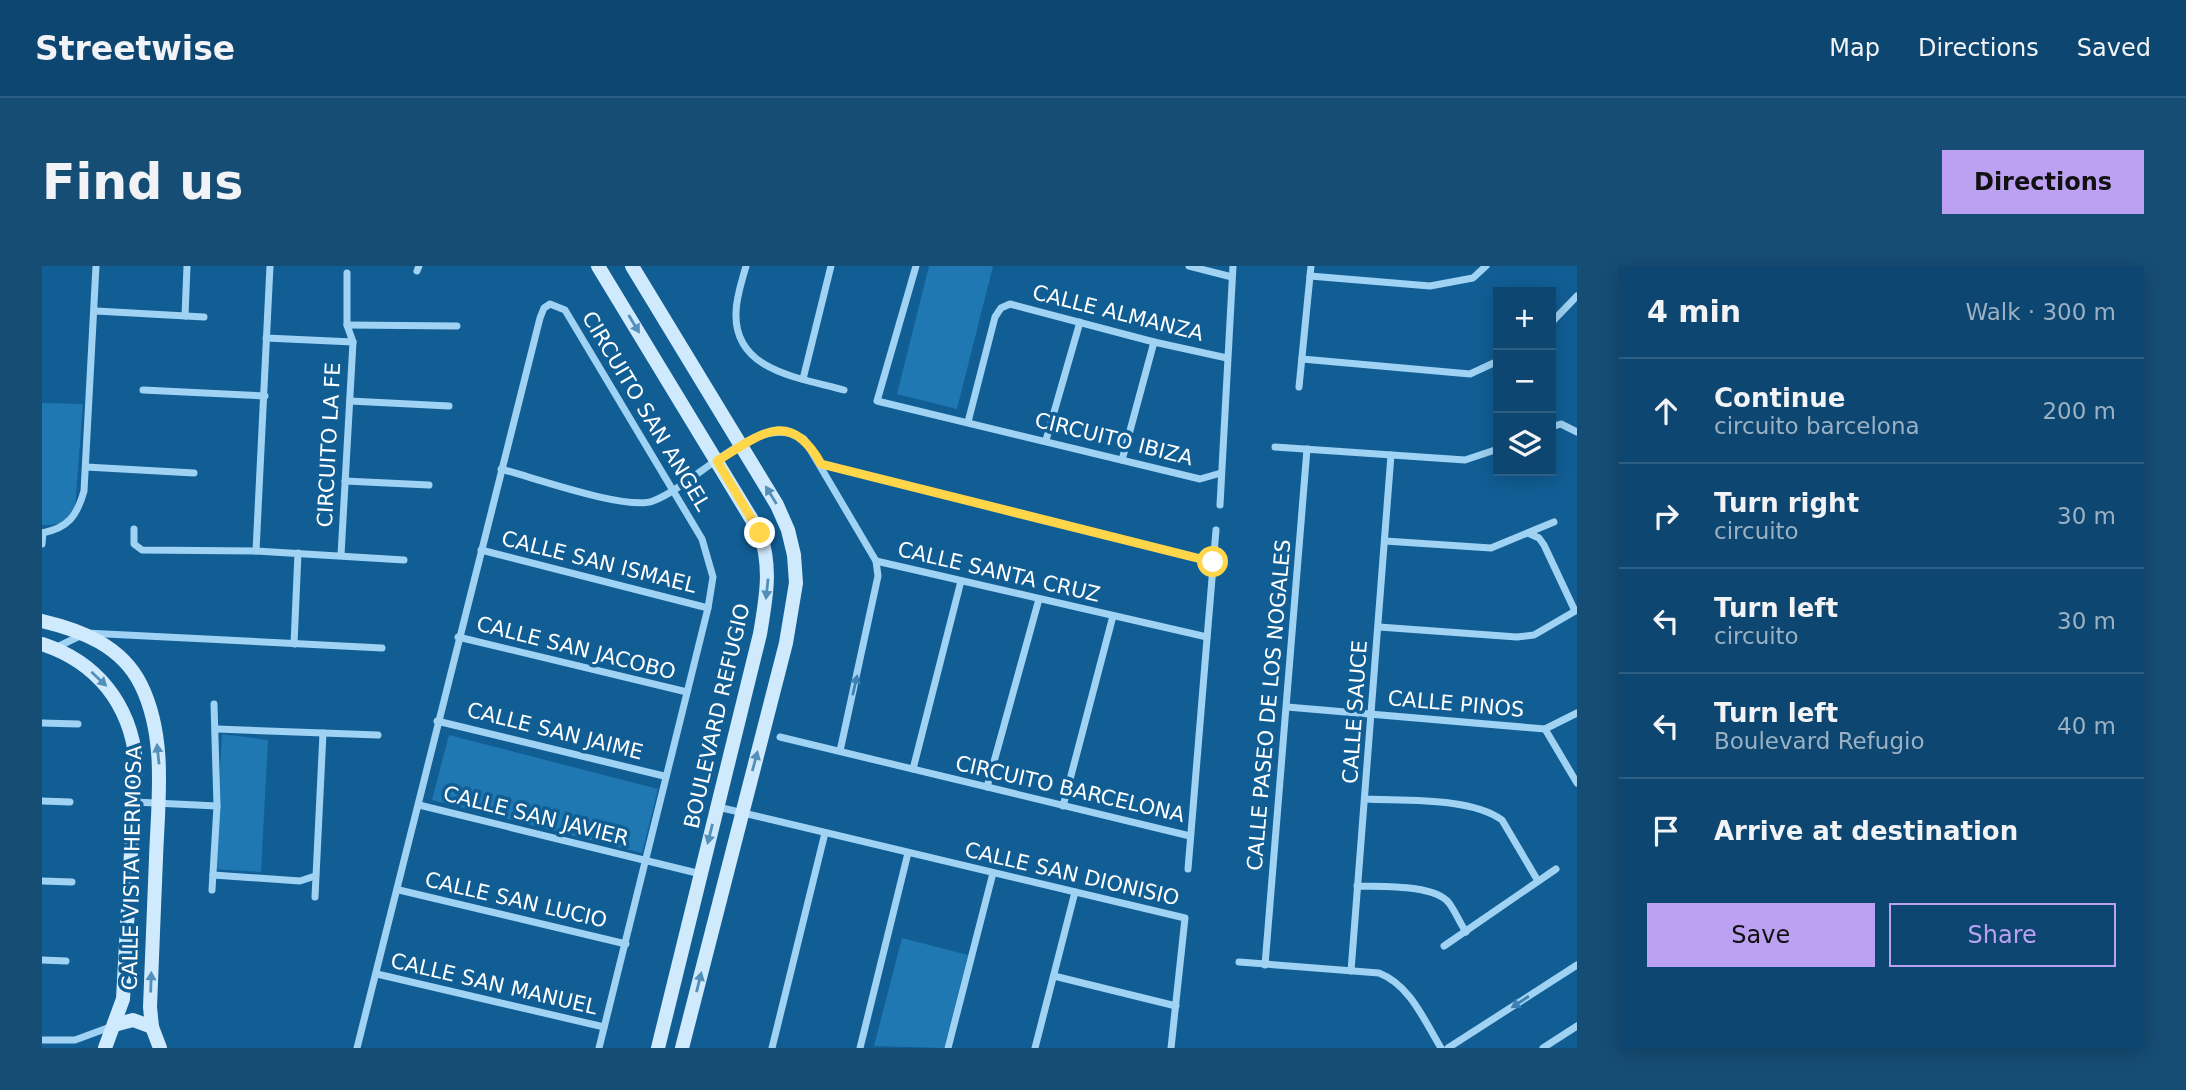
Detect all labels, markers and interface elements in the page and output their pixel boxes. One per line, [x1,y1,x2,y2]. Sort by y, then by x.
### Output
text: Streetwise [35,29,235,68]
text: Map [1829,34,1880,62]
text: Directions [1918,34,2039,62]
text: Saved [2077,34,2151,62]
button: Directions [1942,150,2144,214]
text: Find us [42,154,243,211]
street label: CALLE ALMANZA [1030,280,1207,346]
map controls [1493,287,1556,476]
button: + [1493,287,1556,350]
text: 4 min [1647,294,1741,329]
text: Walk · 300 m [1965,299,2116,325]
street label: CIRCUITO SAN ANGEL [577,307,715,515]
one-way arrow [627,315,640,334]
button: − [1493,350,1556,413]
street label: CIRCUITO LA FE [313,362,345,528]
text: Continue [1714,383,1845,413]
icon: ahead [1647,392,1685,430]
text: 200 m [2042,398,2116,424]
street label: CIRCUITO IBIZA [1032,408,1196,470]
button: layers [1493,413,1556,476]
text: circuito barcelona [1714,413,1920,439]
one-way arrow [764,485,777,504]
text: Turn right [1714,488,1859,518]
icon: right [1647,497,1685,535]
text: 30 m [2057,503,2116,529]
route end [744,517,775,548]
text: circuito [1714,518,1799,544]
street label: CALLE SAN ISMAEL [499,526,699,598]
street label: CALLE SANTA CRUZ [895,537,1103,607]
street label: CALLE PASEO DE LOS NOGALES [1243,538,1295,872]
route start [1197,546,1228,577]
one-way arrow [761,578,772,600]
text: Turn left [1714,593,1838,623]
street label: BOULEVARD REFUGIO [679,601,755,831]
icon: left [1647,602,1685,640]
text: 30 m [2057,608,2116,634]
street label: CALLE SAN JACOBO [474,612,678,684]
text: circuito [1714,623,1799,649]
street label: CALLE SAUCE [1338,639,1372,785]
one-way arrow [91,671,108,687]
one-way arrow [849,674,860,696]
street label: CALLE PINOS [1387,686,1525,722]
street label: CALLE SAN JAIME [464,698,646,764]
text: Turn left [1714,698,1838,728]
icon: left [1647,707,1685,745]
text: 40 m [2057,713,2116,739]
text: Boulevard Refugio [1714,728,1924,754]
one-way arrow [152,743,163,765]
street label: CALLE VISTA HERMOSA [118,745,146,991]
one-way arrow [750,750,761,772]
street label: CIRCUITO BARCELONA [953,751,1188,827]
street label: CALLE SAN JAVIER [441,781,631,851]
icon: arrive [1647,812,1685,850]
text: Arrive at destination [1714,816,2018,846]
one-way arrow [704,823,715,845]
street label: CALLE SAN DIONISIO [962,838,1182,910]
street label: CALLE SAN LUCIO [423,867,609,933]
button: Save [1647,903,1875,967]
button: Share [1889,903,2116,967]
street label: CALLE SAN MANUEL [388,949,600,1020]
one-way arrow [145,970,156,992]
one-way arrow [694,971,705,993]
one-way arrow [1510,995,1529,1008]

